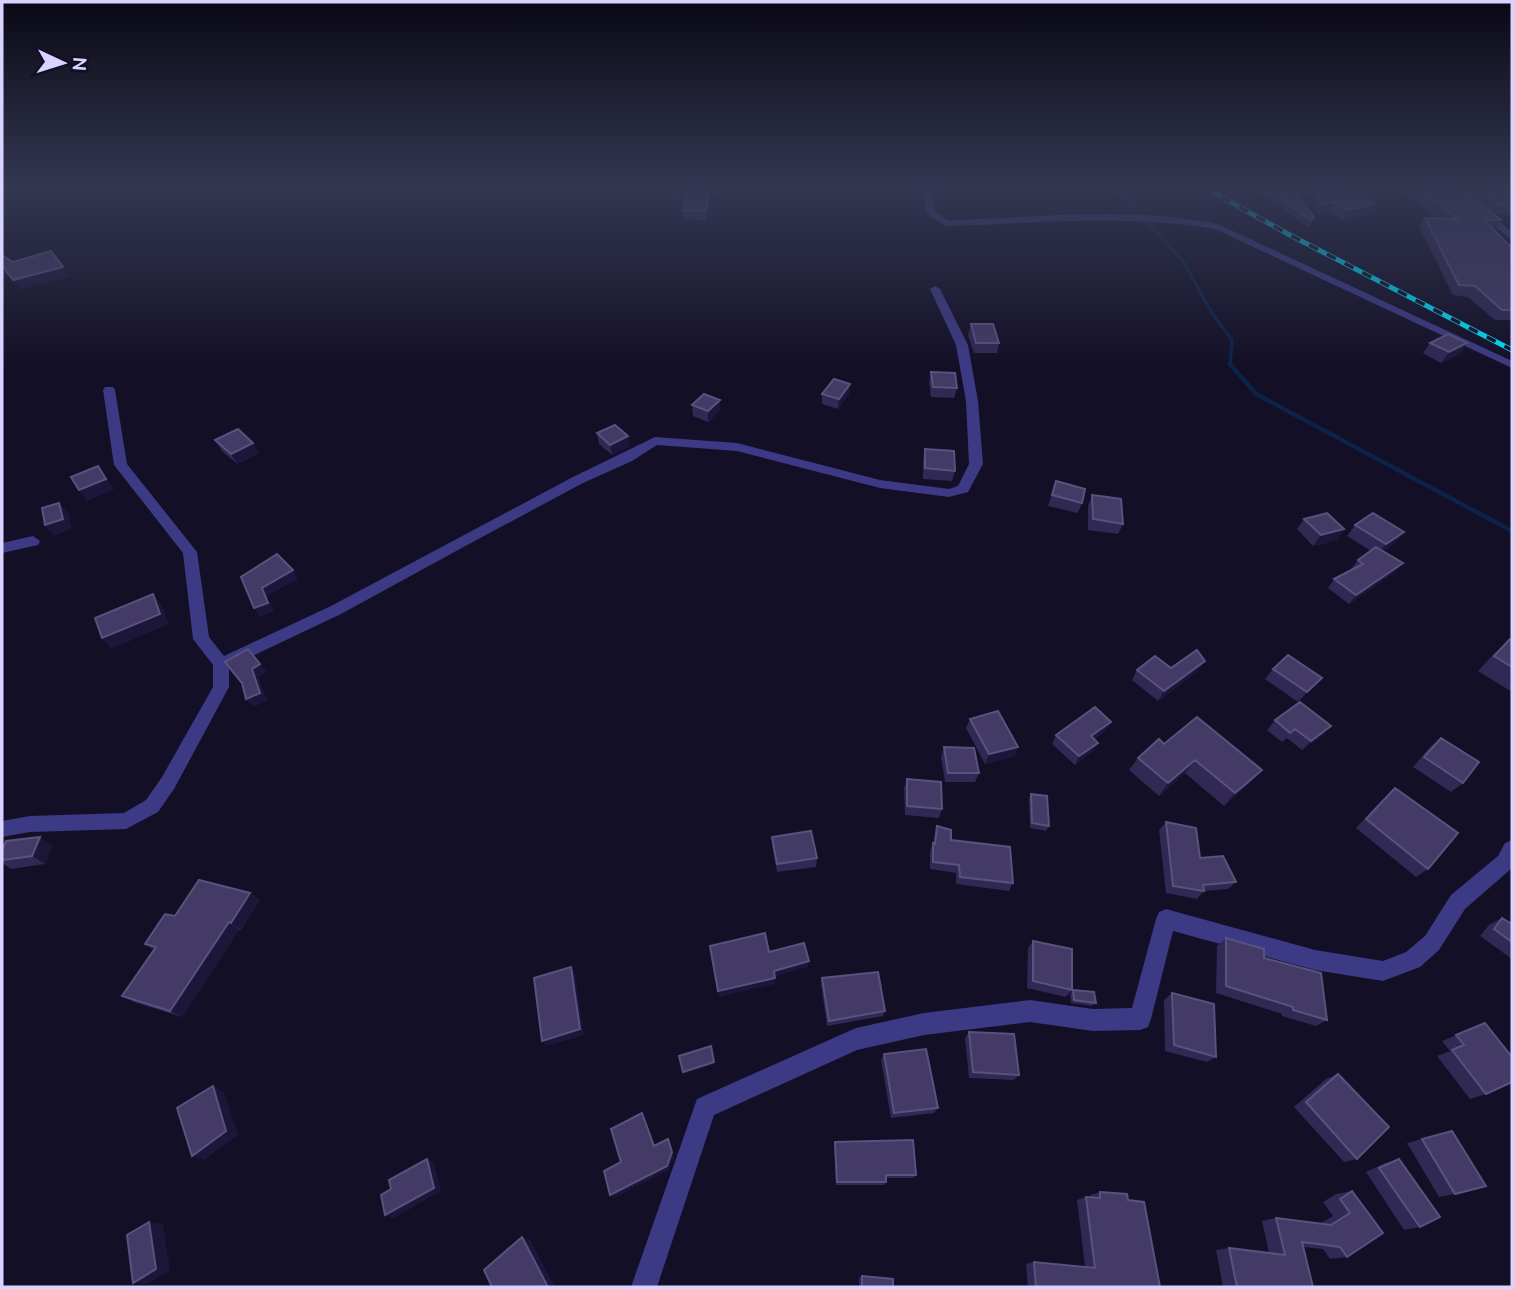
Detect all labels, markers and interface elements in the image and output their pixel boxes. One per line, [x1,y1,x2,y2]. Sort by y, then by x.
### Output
north arrow [28,28,98,98]
text: N [68,56,91,72]

